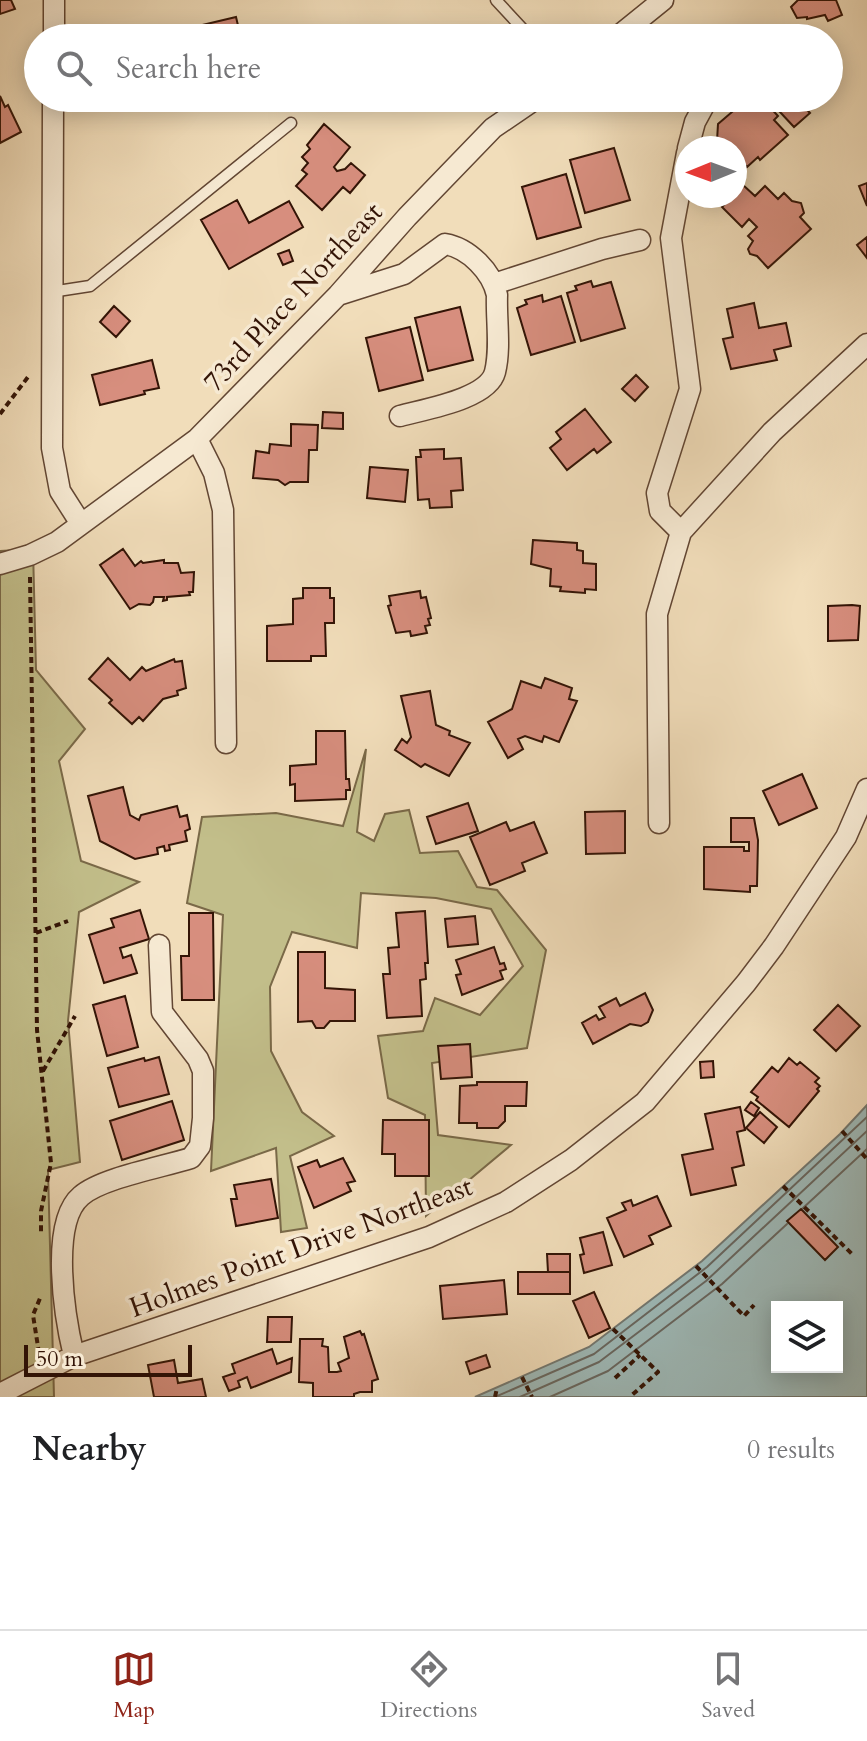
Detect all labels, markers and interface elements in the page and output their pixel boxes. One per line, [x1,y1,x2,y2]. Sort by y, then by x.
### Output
search box [24,24,843,112]
icon: search [52,46,96,90]
text: Search here [116,48,261,89]
north arrow [675,136,747,208]
street label: 73rd Place Northeast [195,194,391,400]
street label: Holmes Point Drive Northeast [124,1167,478,1327]
map controls [771,1301,843,1373]
button: layers [771,1301,843,1373]
scale bar [24,1341,192,1377]
text: 50 m [36,1344,83,1374]
text: Nearby [32,1426,147,1472]
text: 0 results [747,1432,835,1467]
tab: Map [112,1647,156,1725]
tab: Directions [380,1647,477,1725]
tab: Saved [702,1647,755,1725]

